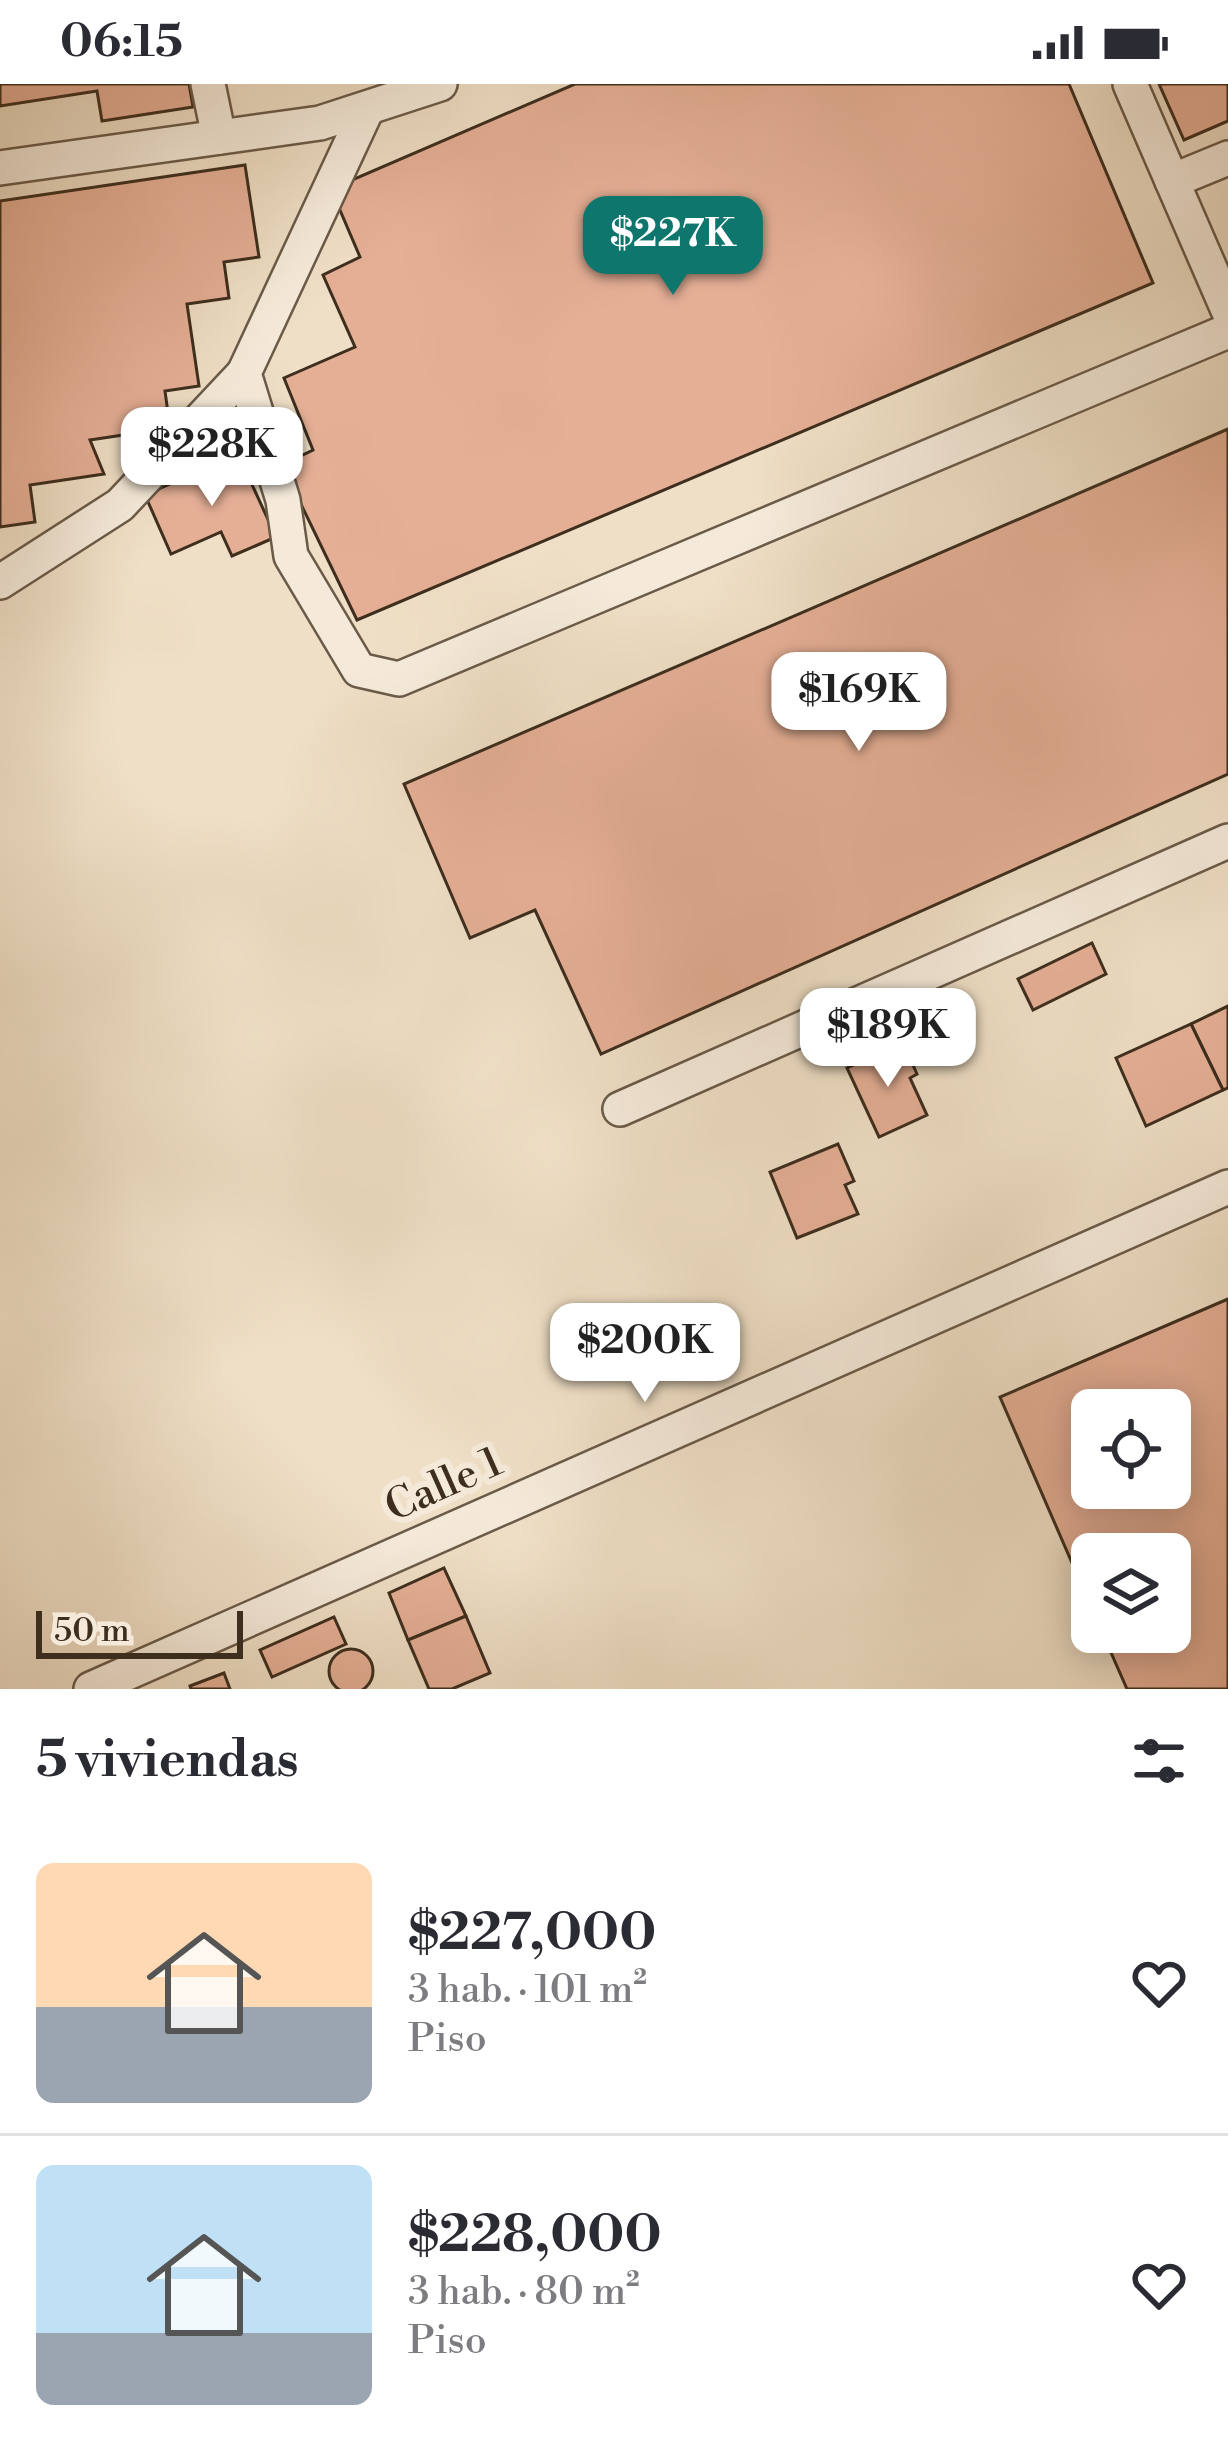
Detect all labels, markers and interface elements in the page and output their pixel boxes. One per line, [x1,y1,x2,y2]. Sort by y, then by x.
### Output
text: 06:15 [60,14,183,71]
pin: $227K [589,196,757,298]
text: $227K [610,210,736,259]
pin: $228K [128,407,296,509]
text: $228K [148,421,276,470]
pin: $169K [775,652,943,754]
text: $169K [798,666,920,715]
pin: $189K [804,988,972,1090]
text: $189K [827,1002,949,1051]
pin: $200K [561,1303,729,1405]
text: $200K [577,1317,713,1366]
map controls [1071,1389,1191,1653]
button: locate [1071,1389,1191,1509]
street label: Calle 1 [377,1436,511,1534]
button: layers [1071,1533,1191,1653]
scale bar [36,1605,243,1658]
text: 50 m [54,1611,130,1652]
icon: filters [1126,1728,1192,1794]
text: 5 viviendas [36,1729,299,1793]
text: $227,000 [408,1902,656,1966]
icon: home [132,1911,276,2055]
icon: heart [1126,1950,1192,2016]
text: 3 hab. · 101 m² [408,1966,647,2015]
text: Piso [408,2015,487,2064]
text: $228,000 [408,2204,661,2268]
icon: home [132,2213,276,2357]
icon: heart [1126,2252,1192,2318]
text: 3 hab. · 80 m² [408,2268,640,2317]
text: Piso [408,2317,487,2366]

